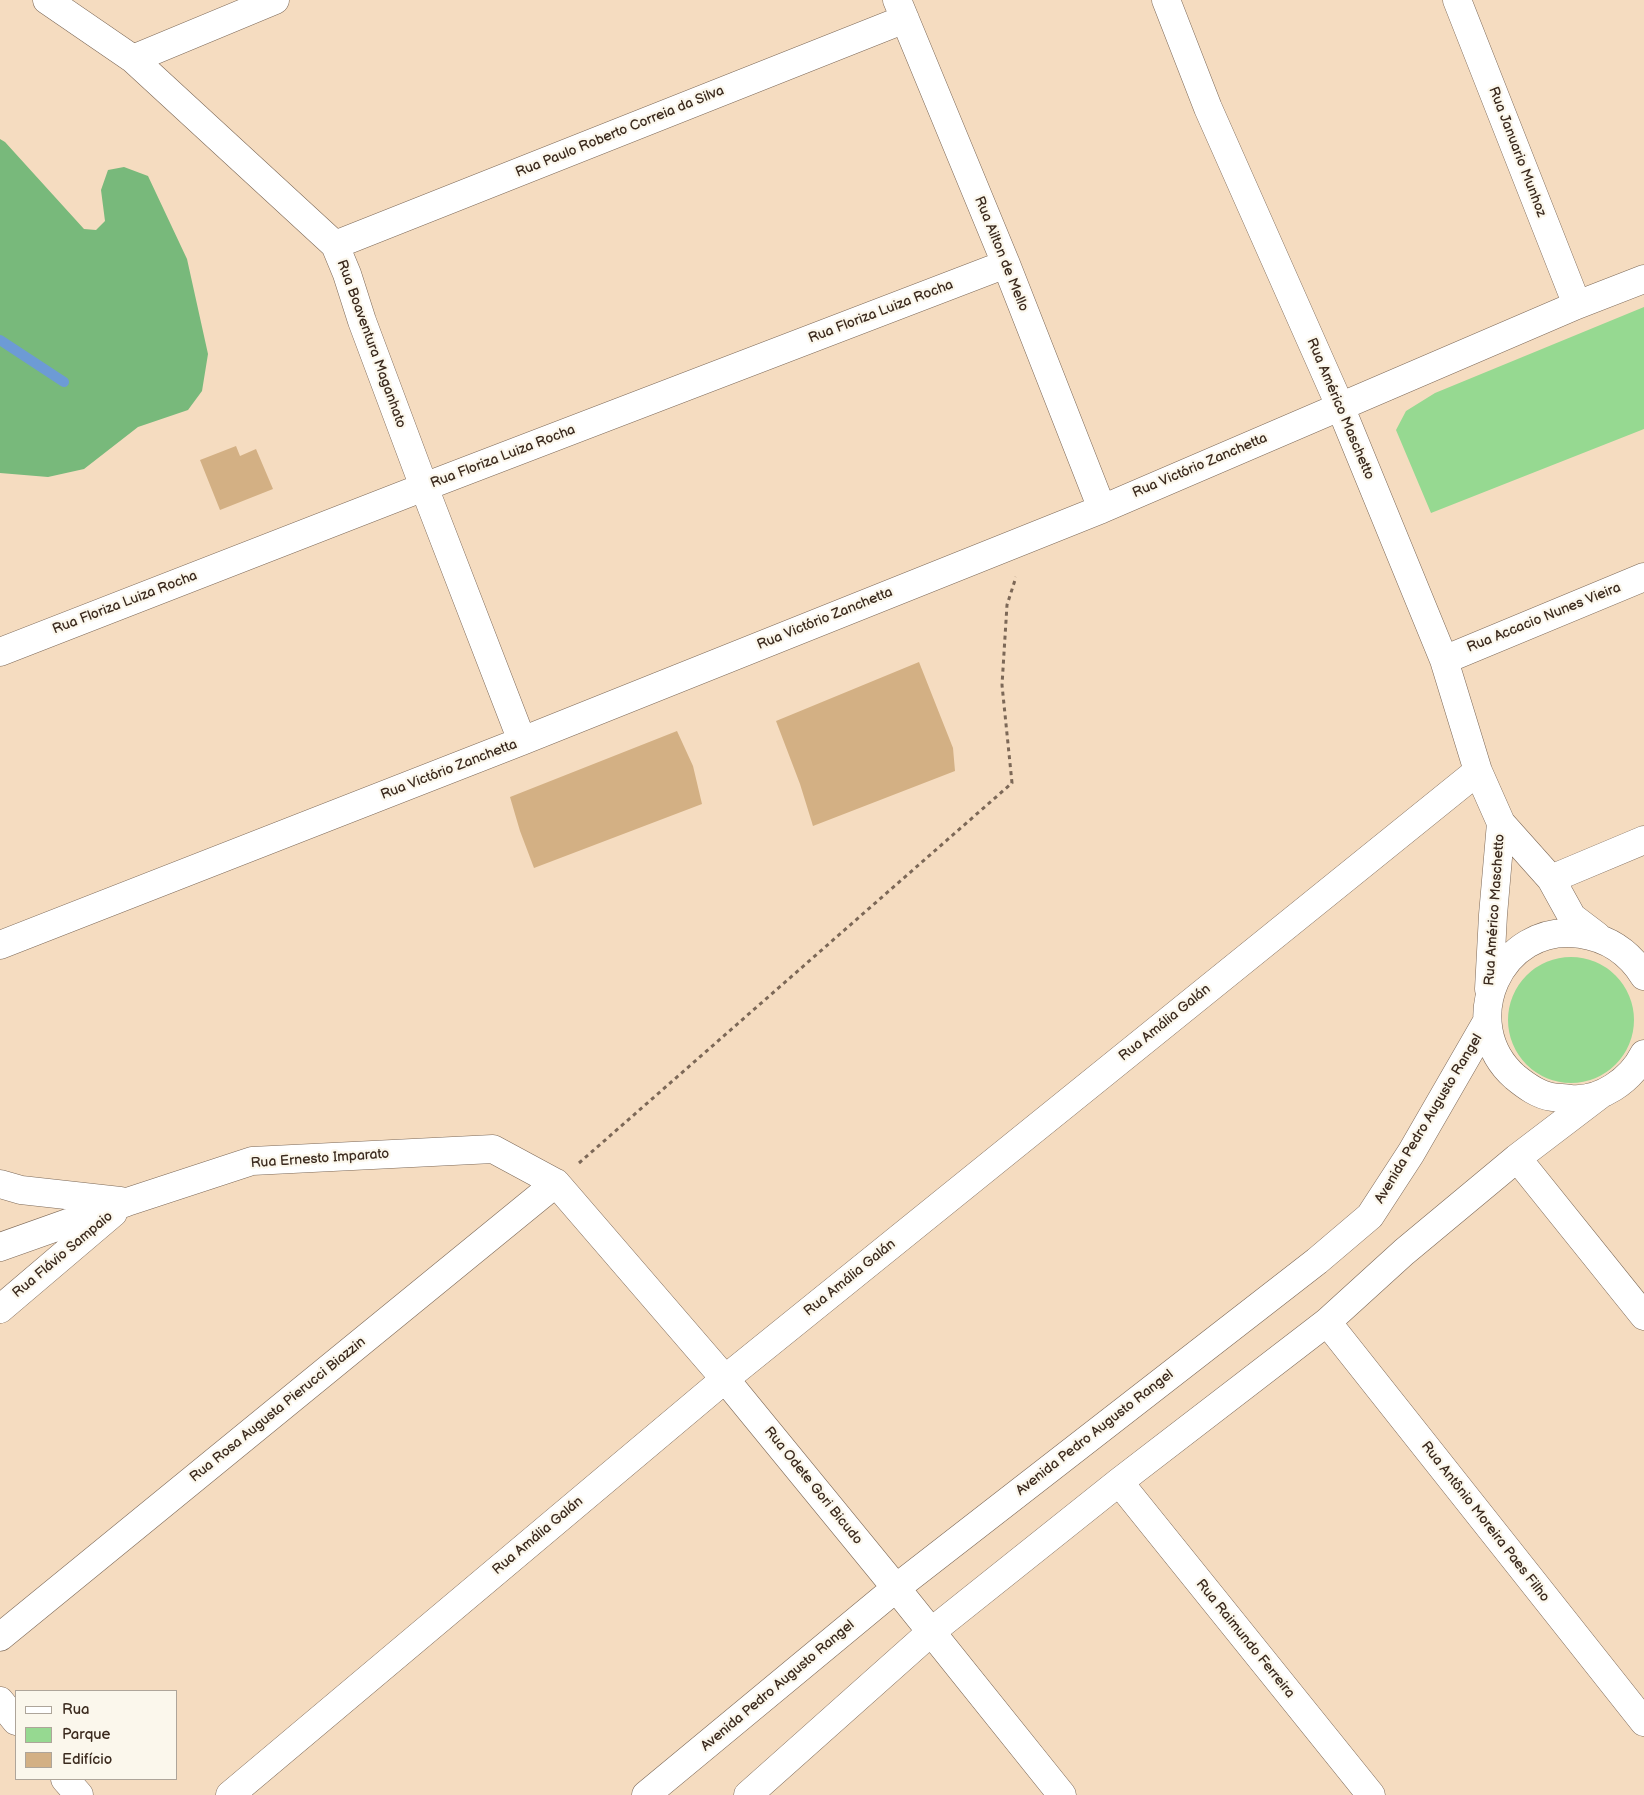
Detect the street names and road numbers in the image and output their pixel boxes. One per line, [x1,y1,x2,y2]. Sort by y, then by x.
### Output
street label: Rua Paulo Roberto Correia da Silva [513,82,727,182]
street label: Rua Januario Munhoz [1484,85,1550,219]
street label: Rua Ailton de Mello [970,194,1032,314]
street label: Rua Boaventura Maganhato [333,258,409,430]
street label: Rua Floriza Luiza Rocha [806,277,956,347]
street label: Rua Américo Maschetto [1303,336,1377,482]
street label: Rua Floriza Luiza Rocha [428,422,578,492]
street label: Rua Victório Zanchetta [1130,430,1270,502]
street label: Rua Floriza Luiza Rocha [50,568,200,638]
street label: Rua Accacio Nunes Vieira [1465,579,1623,657]
street label: Rua Victório Zanchetta [755,584,895,654]
street label: Rua Victório Zanchetta [378,736,520,804]
street label: Rua Américo Maschetto [1481,834,1509,986]
street label: Rua Amália Galán [1116,981,1214,1065]
street label: Avenida Pedro Augusto Rangel [1372,1031,1486,1207]
street label: Rua Ernesto Imparato [250,1146,390,1172]
street label: Rua Flávio Sampaio [9,1208,117,1302]
street label: Rua Amália Galán [801,1236,899,1320]
street label: Rua Rosa Augusta Pierucci Biazzin [187,1334,369,1486]
street label: Avenida Pedro Augusto Rangel [1013,1366,1177,1500]
street label: Rua Odete Gori Bicudo [760,1424,866,1548]
street label: Rua Antônio Moreira Paes Filho [1417,1438,1553,1606]
street label: Rua Amália Galán [489,1493,587,1579]
street label: Rua Raimundo Ferreira [1192,1576,1298,1702]
street label: Avenida Pedro Augusto Rangel [698,1617,858,1755]

